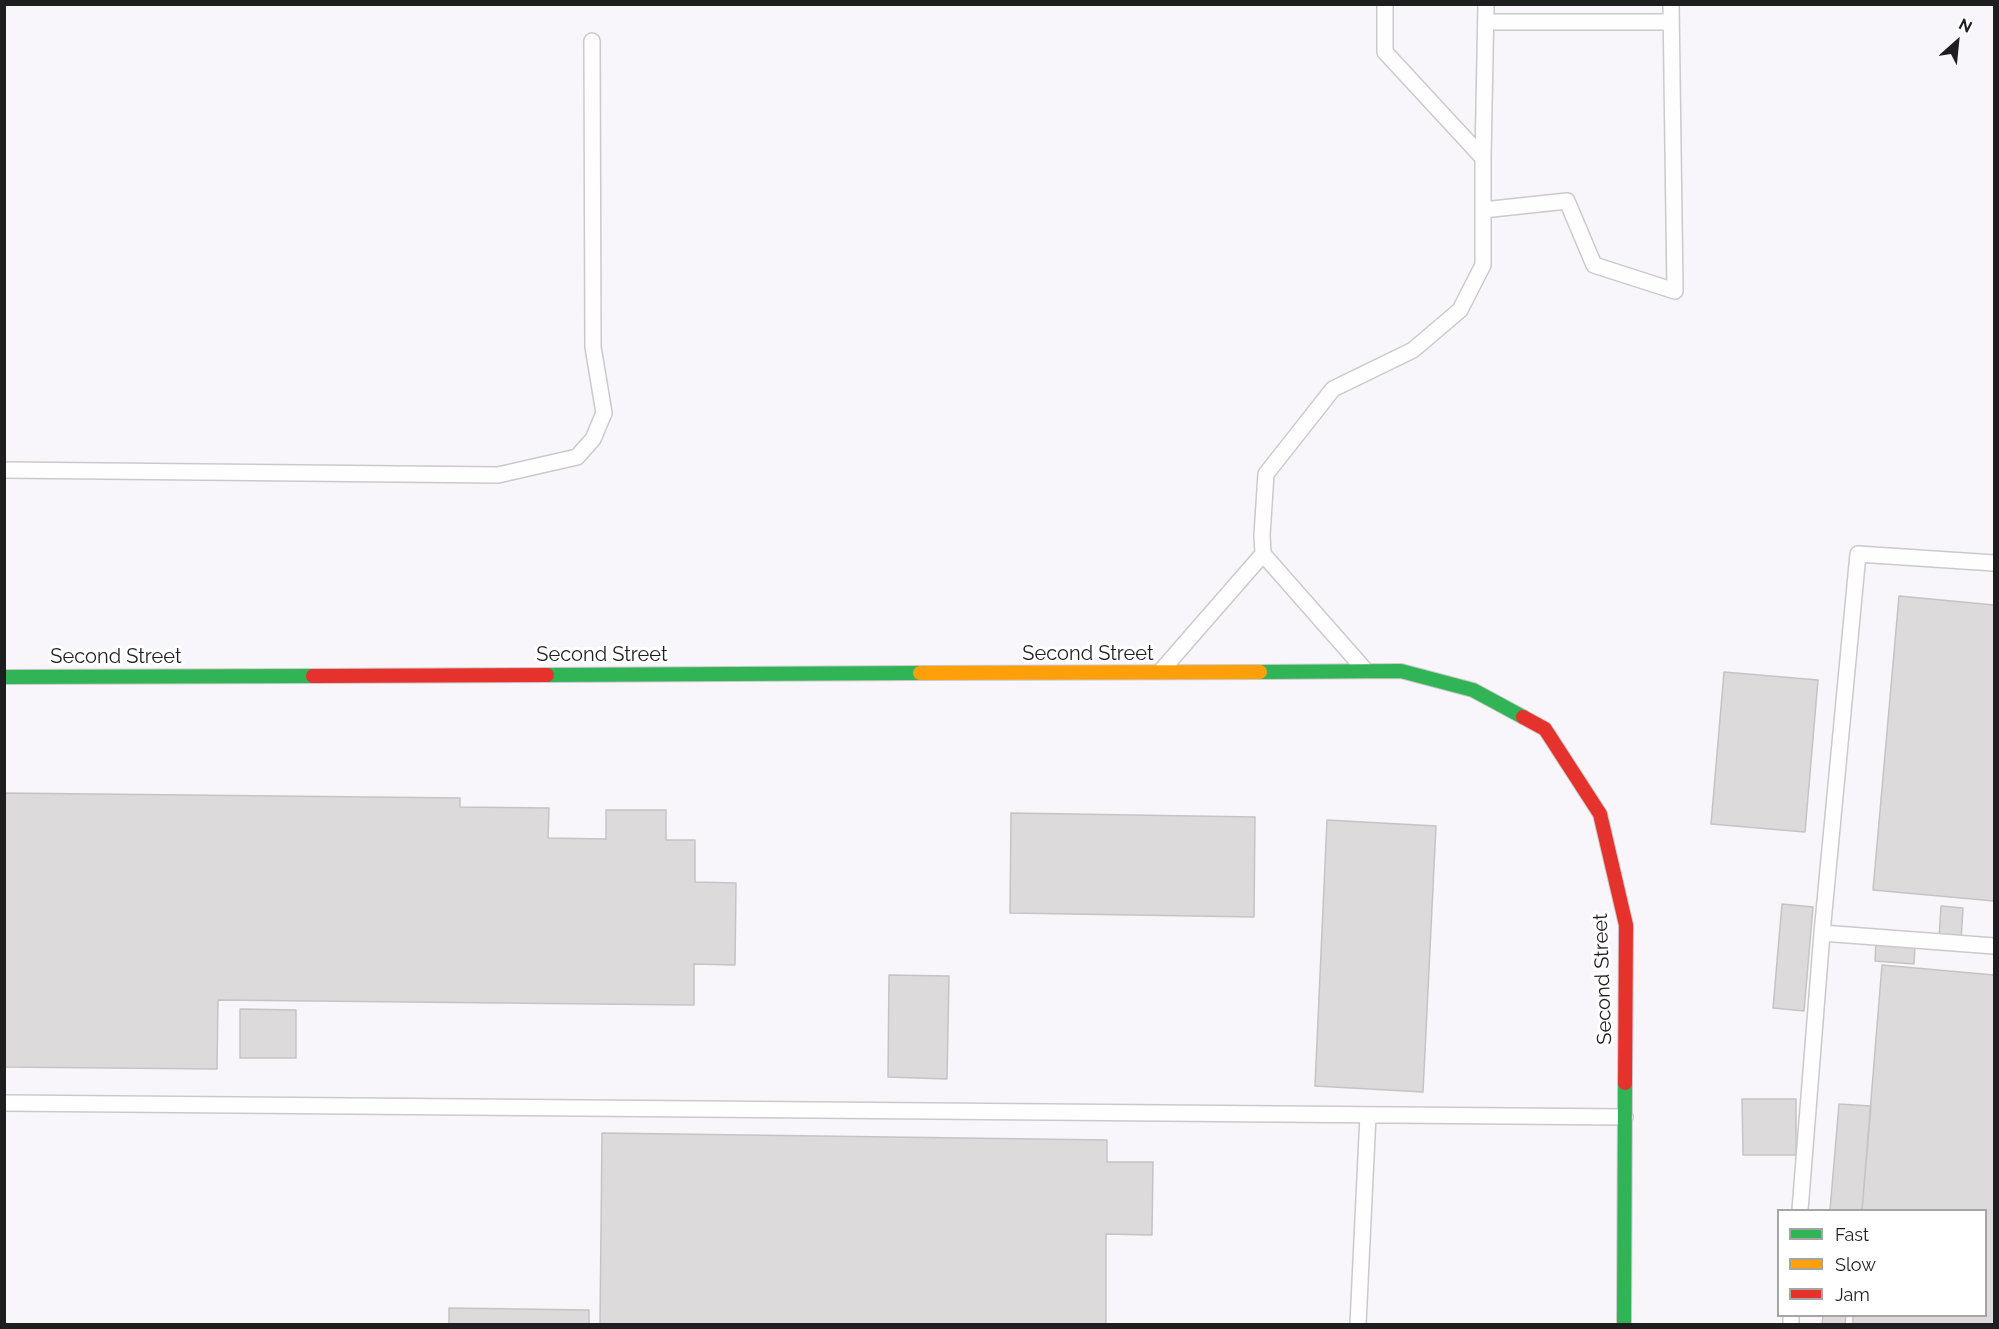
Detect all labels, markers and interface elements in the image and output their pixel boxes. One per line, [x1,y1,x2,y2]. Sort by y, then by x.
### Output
north arrow [1927,12,1987,72]
text: N [1956,14,1975,37]
street label: Second Street [1022,642,1154,666]
street label: Second Street [536,643,668,667]
street label: Second Street [50,645,182,669]
street label: Second Street [1589,913,1617,1045]
legend [1777,1209,1987,1317]
text: Fast [1835,1224,1869,1245]
text: Slow [1835,1254,1876,1275]
text: Jam [1835,1284,1870,1305]

